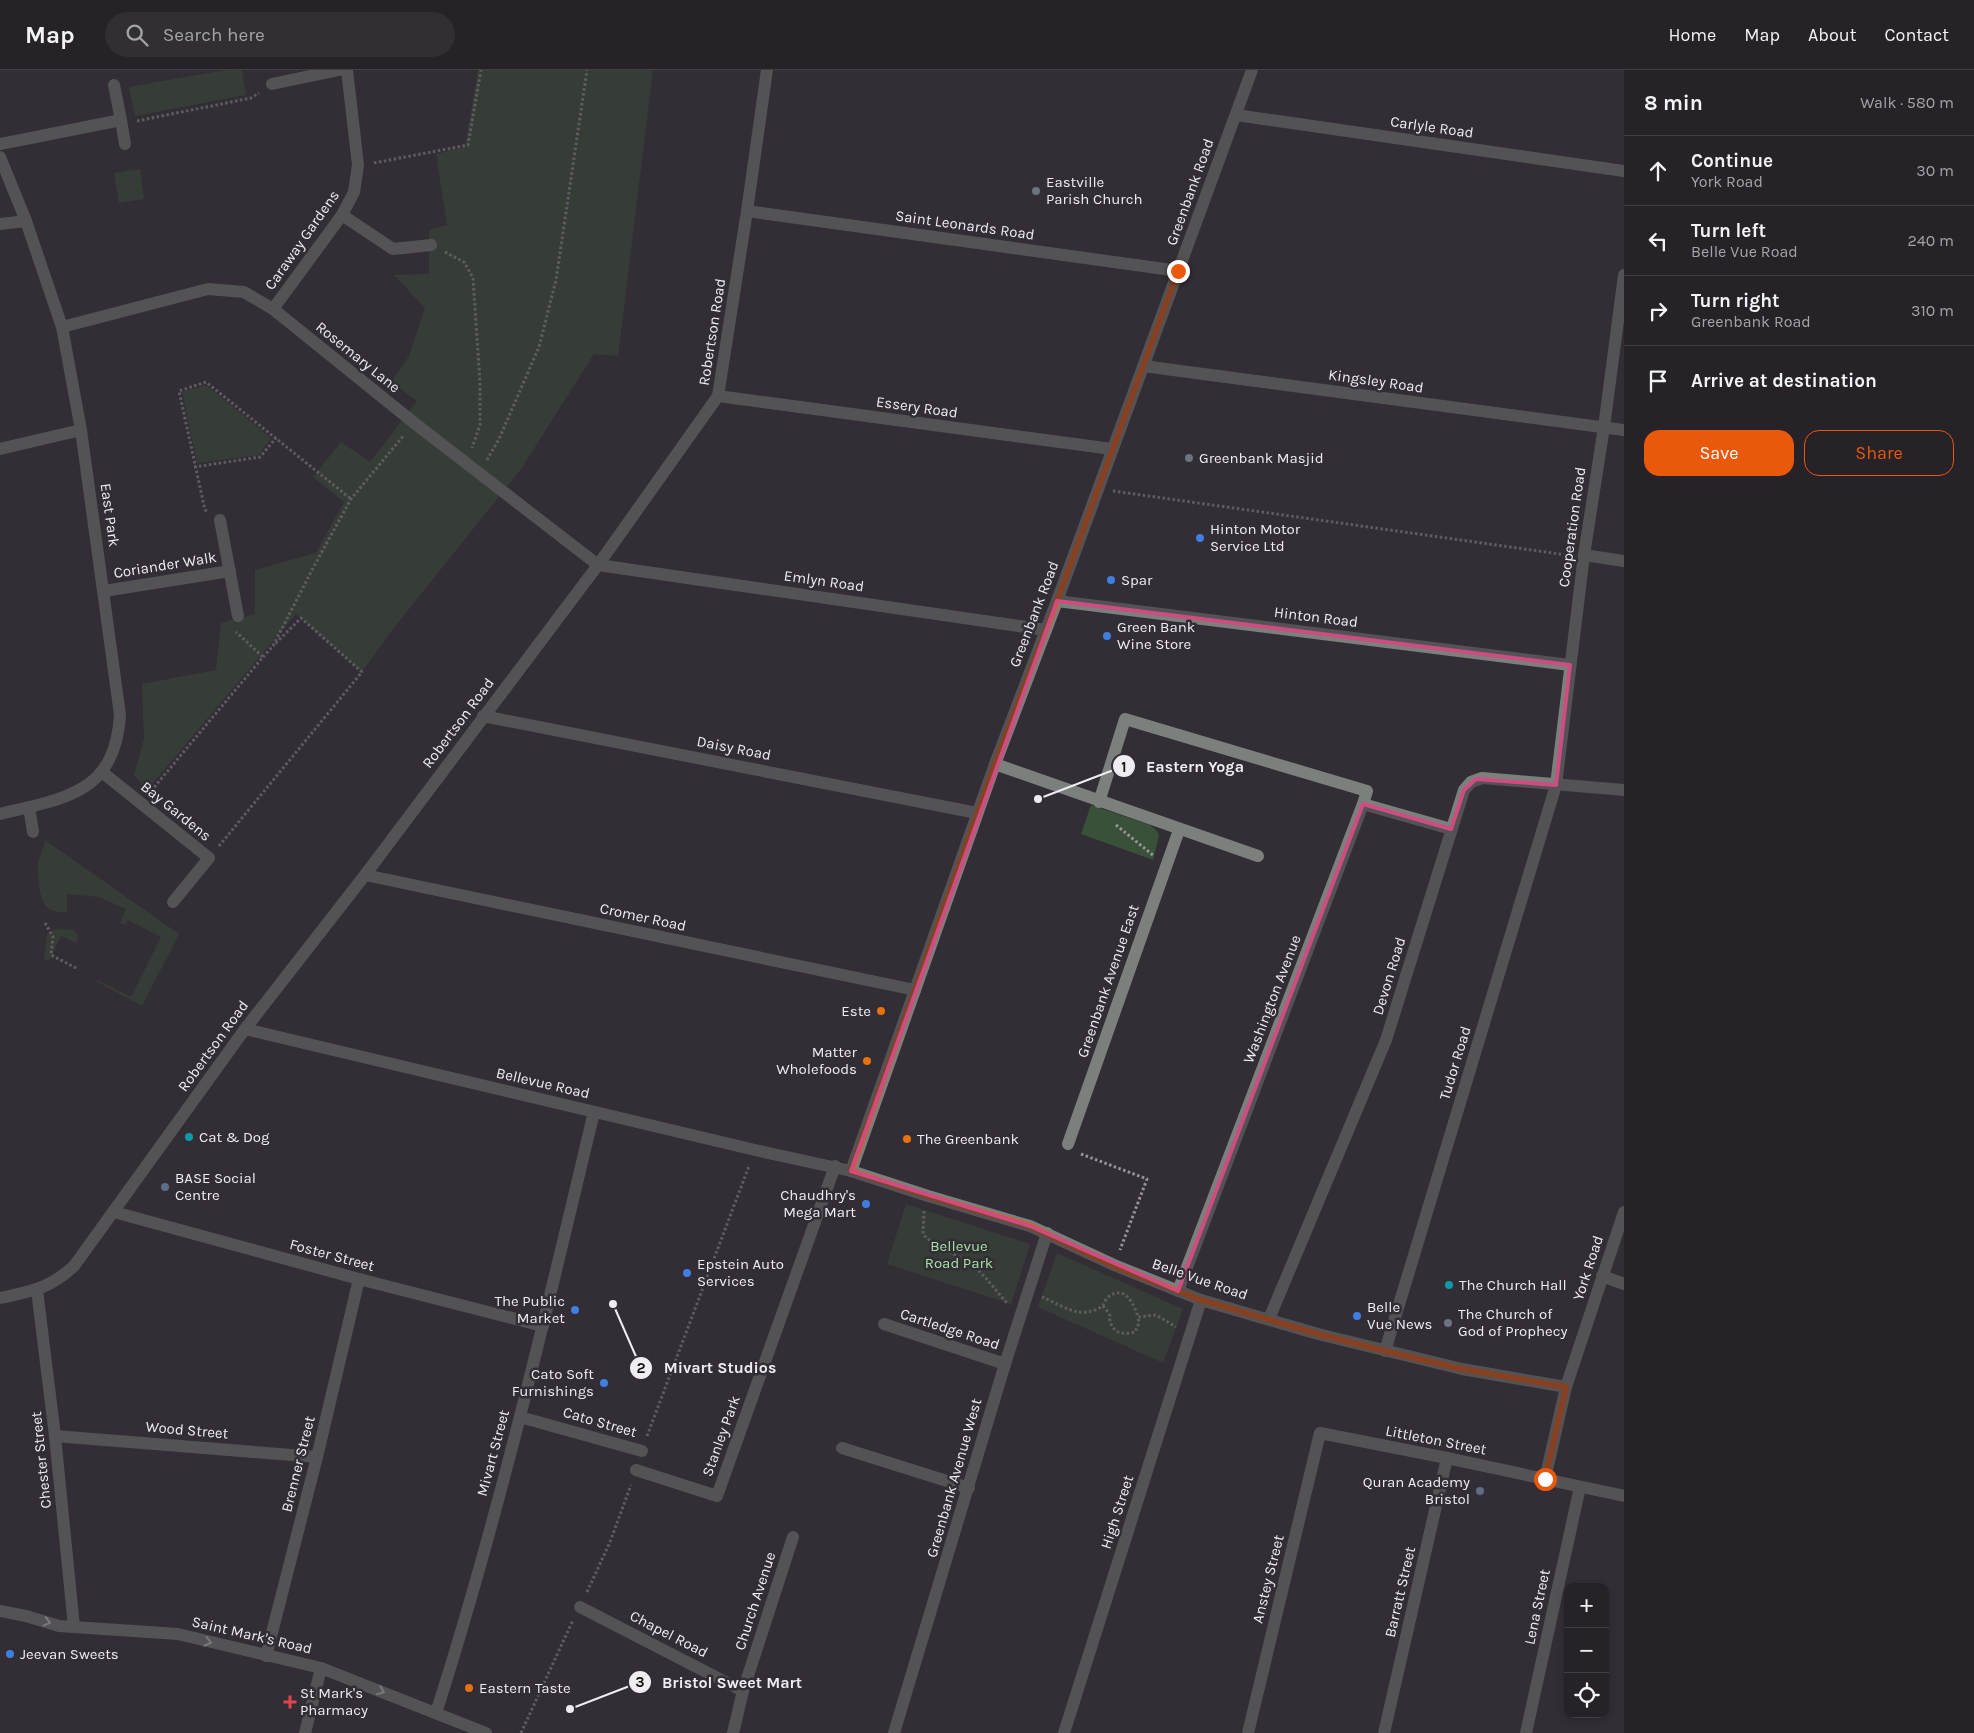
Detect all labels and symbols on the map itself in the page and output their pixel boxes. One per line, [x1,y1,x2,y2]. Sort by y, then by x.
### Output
street label: Carlyle Road [1389,112,1475,142]
street label: Greenbank Road [1162,136,1218,248]
place label: Eastville Parish Church [1046,173,1143,208]
marker: Eastville Parish Church [1030,185,1042,197]
street label: Caraway Gardens [261,187,343,293]
street label: Saint Leonards Road [894,206,1036,244]
route end [1167,260,1190,283]
street label: Robertson Road [695,277,729,387]
street label: Rosemary Lane [312,318,404,396]
street label: Kingsley Road [1327,365,1425,397]
street label: Essery Road [875,392,959,422]
place label: Greenbank Masjid [1199,449,1324,467]
marker: Greenbank Masjid [1183,452,1195,464]
street label: Cooperation Road [1555,466,1589,588]
street label: East Park [97,482,123,548]
place label: Hinton Motor Service Ltd [1210,520,1301,555]
marker: Hinton Motor Service Ltd [1194,532,1206,544]
street label: Coriander Walk [112,548,218,582]
street label: Greenbank Road [1005,558,1063,670]
street label: Emlyn Road [783,566,865,596]
place label: Spar [1121,571,1153,589]
marker: Spar [1105,574,1117,586]
street label: Hinton Road [1273,603,1359,631]
place label: Green Bank Wine Store [1117,618,1195,653]
marker: Green Bank Wine Store [1101,630,1113,642]
street label: Robertson Road [418,674,498,772]
street label: Daisy Road [695,732,773,764]
callout: Eastern Yoga [1111,751,1254,782]
text: Eastern Yoga [1146,757,1244,776]
text: 1 [1121,758,1127,776]
street label: Bay Gardens [137,777,215,845]
street label: Cromer Road [598,899,688,935]
street label: Greenbank Avenue East [1073,902,1143,1060]
street label: Washington Avenue [1239,932,1305,1066]
street label: Devon Road [1369,935,1409,1017]
street label: Robertson Road [174,997,252,1095]
place label: Este [841,1002,871,1020]
marker: Este [875,1005,887,1017]
street label: Tudor Road [1435,1024,1475,1102]
place label: Matter Wholefoods [776,1043,858,1078]
marker: Matter Wholefoods [861,1055,873,1067]
street label: Bellevue Road [494,1063,592,1103]
place label: Cat & Dog [199,1128,270,1146]
place label: The Greenbank [917,1130,1019,1148]
marker: Cat & Dog [183,1131,195,1143]
marker: The Greenbank [901,1133,913,1145]
place label: BASE Social Centre [175,1169,256,1204]
marker: BASE Social Centre [159,1181,171,1193]
place label: Chaudhry's Mega Mart [780,1186,856,1221]
marker: Chaudhry's Mega Mart [860,1198,872,1210]
street label: York Road [1569,1233,1607,1303]
street label: Foster Street [288,1235,377,1275]
park label: Bellevue Road Park [925,1237,993,1272]
street label: Belle Vue Road [1150,1254,1250,1304]
place label: Epstein Auto Services [697,1255,784,1290]
marker: Epstein Auto Services [681,1267,693,1279]
place label: The Church Hall [1459,1276,1567,1294]
marker: The Church Hall [1443,1279,1455,1291]
place label: The Public Market [494,1292,565,1327]
place label: Belle Vue News [1367,1298,1433,1333]
marker: The Public Market [569,1304,581,1316]
street label: Cartledge Road [898,1304,1002,1354]
place label: The Church of God of Prophecy [1458,1305,1567,1340]
marker: Belle Vue News [1351,1310,1363,1322]
marker: The Church of God of Prophecy [1442,1317,1454,1329]
callout: Mivart Studios [629,1352,787,1383]
text: Mivart Studios [664,1358,776,1377]
text: 2 [636,1359,646,1377]
place label: Cato Soft Furnishings [512,1365,594,1400]
marker: Cato Soft Furnishings [598,1377,610,1389]
street label: Stanley Park [698,1393,744,1479]
street label: Greenbank Avenue West [923,1396,985,1560]
street label: Cato Street [561,1403,639,1441]
street label: Mivart Street [473,1407,513,1498]
street label: Chester Street [27,1410,55,1509]
street label: Brenner Street [277,1414,319,1514]
street label: Wood Street [145,1417,229,1443]
street label: Littleton Street [1384,1421,1488,1459]
route start [1534,1468,1557,1491]
street label: High Street [1097,1472,1138,1551]
place label: Quran Academy Bristol [1363,1473,1470,1508]
marker: Quran Academy Bristol [1474,1485,1486,1497]
street label: Anstey Street [1248,1533,1288,1625]
street label: Barratt Street [1381,1544,1419,1639]
street label: Church Avenue [731,1549,779,1653]
street label: Lena Street [1520,1567,1554,1646]
street label: Chapel Road [627,1607,711,1661]
street label: Saint Mark's Road [190,1612,314,1658]
one-way arrow [43,1617,51,1627]
one-way arrow [204,1636,212,1646]
place label: Jeevan Sweets [20,1645,119,1663]
marker: Jeevan Sweets [4,1648,16,1660]
callout: Bristol Sweet Mart [627,1667,812,1698]
text: 3 [635,1673,645,1691]
text: Bristol Sweet Mart [662,1673,802,1692]
place label: Eastern Taste [479,1679,571,1697]
marker: Eastern Taste [463,1682,475,1694]
place label: St Mark's Pharmacy [300,1684,368,1719]
one-way arrow [376,1686,384,1696]
marker: St Mark's Pharmacy [284,1696,296,1708]

